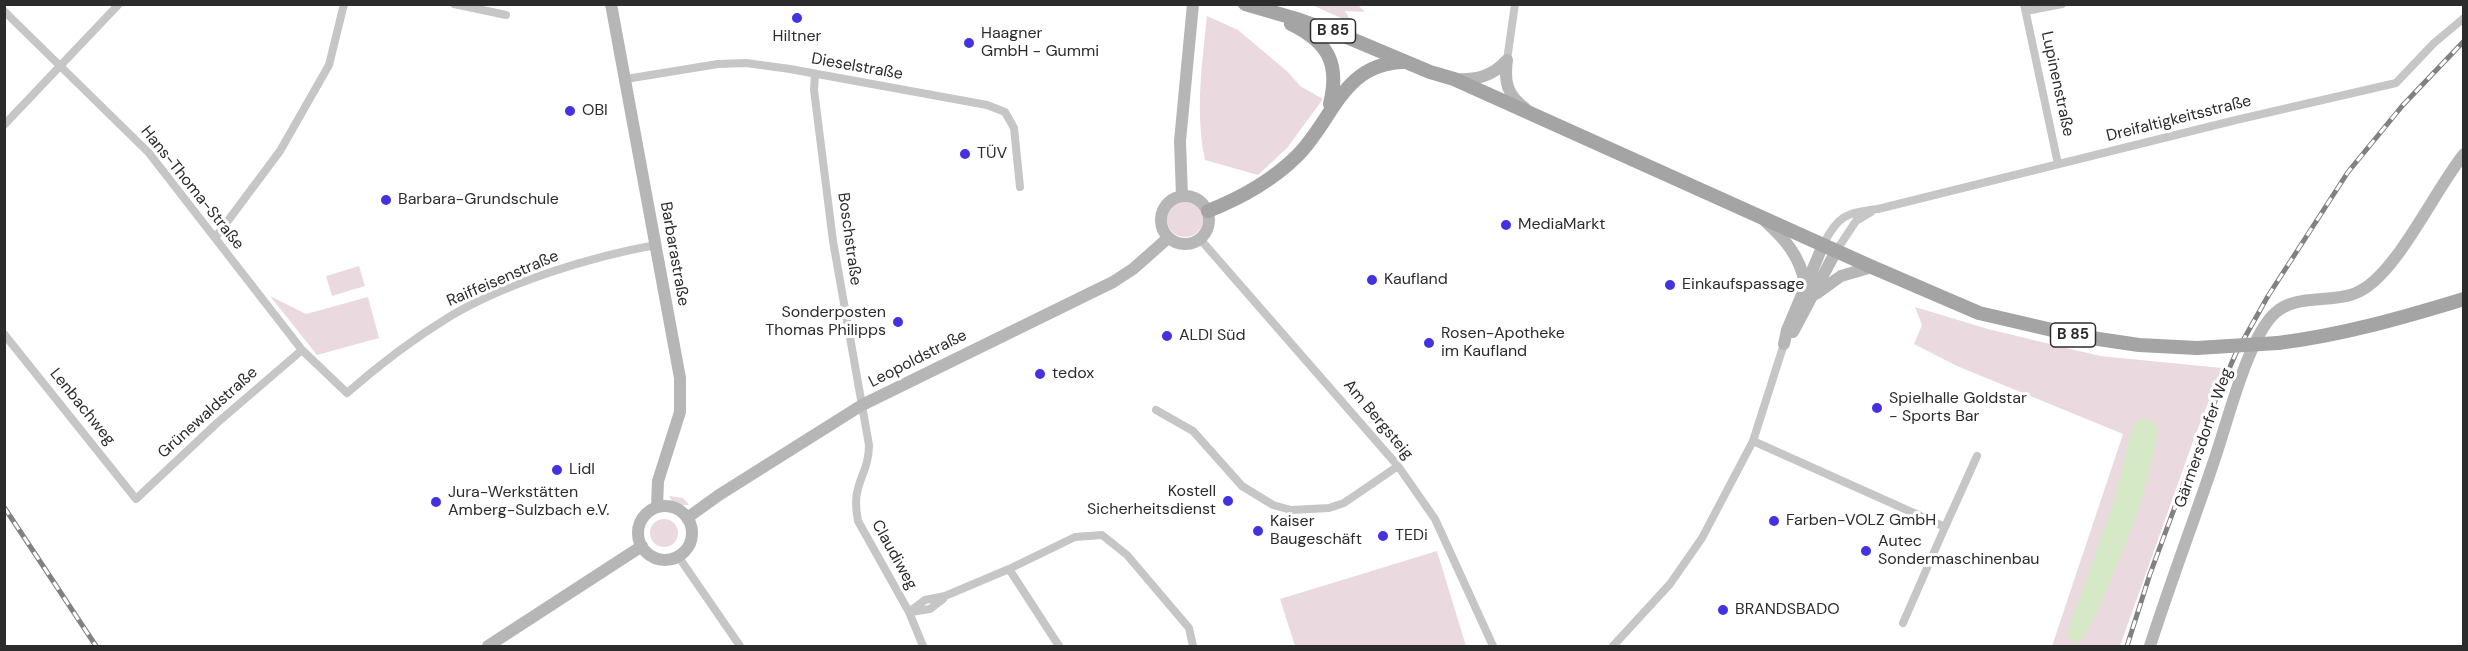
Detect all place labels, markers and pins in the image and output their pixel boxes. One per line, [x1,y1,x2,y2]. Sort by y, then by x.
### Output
marker: Hiltner [790,11,804,25]
place label: Haagner GmbH - Gummi [981,24,1099,62]
place label: Hiltner [773,27,821,47]
marker: Haagner GmbH - Gummi [962,36,976,50]
place label: OBI [582,101,608,121]
marker: OBI [563,104,577,118]
place label: TÜV [977,144,1007,164]
marker: TÜV [958,147,972,161]
place label: Barbara-Grundschule [398,190,559,210]
marker: Barbara-Grundschule [379,193,393,207]
place label: MediaMarkt [1518,215,1606,235]
marker: MediaMarkt [1499,218,1513,232]
place label: Kaufland [1384,270,1448,290]
marker: Kaufland [1365,273,1379,287]
place label: Einkaufspassage [1682,275,1804,295]
marker: Einkaufspassage [1663,278,1677,292]
place label: Sonderposten Thomas Philipps [765,303,886,341]
marker: Sonderposten Thomas Philipps [891,315,905,329]
place label: Rosen-Apotheke im Kaufland [1441,324,1565,362]
place label: ALDI Süd [1179,326,1246,346]
marker: ALDI Süd [1160,329,1174,343]
marker: Rosen-Apotheke im Kaufland [1422,336,1436,350]
place label: tedox [1052,364,1094,384]
marker: tedox [1033,367,1047,381]
place label: Spielhalle Goldstar - Sports Bar [1889,389,2027,427]
marker: Spielhalle Goldstar - Sports Bar [1870,401,1884,415]
place label: Lidl [569,460,595,480]
marker: Lidl [550,463,564,477]
place label: Kostell Sicherheitsdienst [1087,482,1216,520]
place label: Jura-Werkstätten Amberg-Sulzbach e.V. [448,483,610,521]
marker: Kostell Sicherheitsdienst [1221,494,1235,508]
marker: Jura-Werkstätten Amberg-Sulzbach e.V. [429,495,443,509]
place label: Farben-VOLZ GmbH [1786,511,1936,531]
place label: Kaiser Baugeschäft [1270,512,1362,550]
marker: Farben-VOLZ GmbH [1767,514,1781,528]
marker: Kaiser Baugeschäft [1251,524,1265,538]
place label: TEDi [1395,526,1428,546]
marker: TEDi [1376,529,1390,543]
place label: Autec Sondermaschinenbau [1878,532,2040,570]
marker: Autec Sondermaschinenbau [1859,544,1873,558]
place label: BRANDSBADO [1735,600,1840,620]
marker: BRANDSBADO [1716,603,1730,617]

